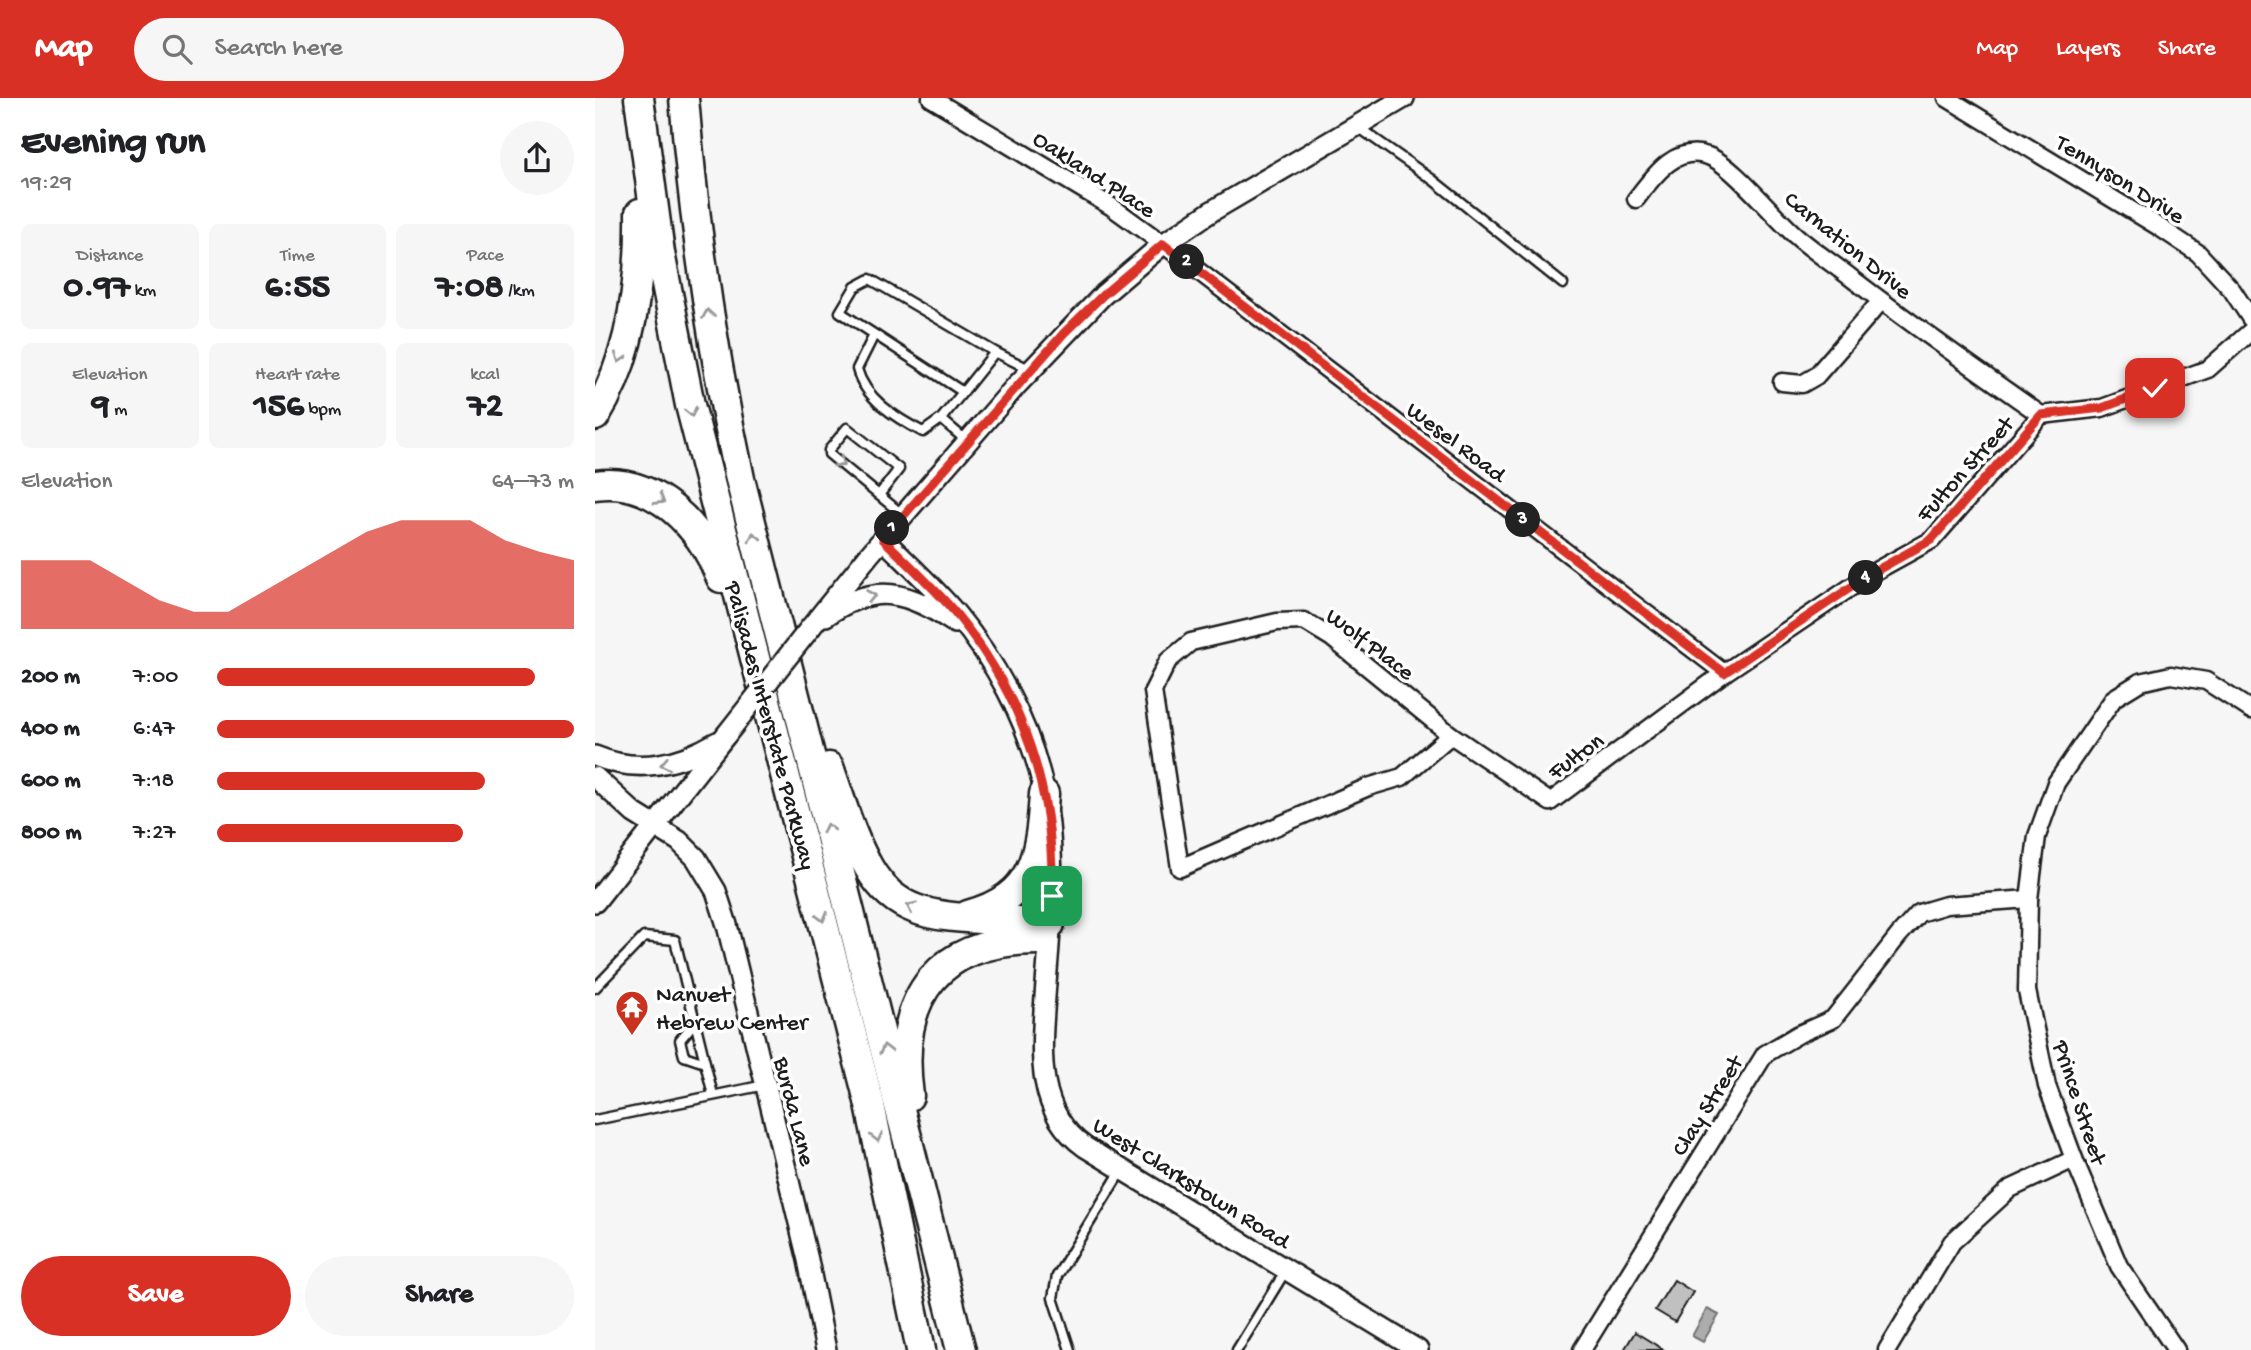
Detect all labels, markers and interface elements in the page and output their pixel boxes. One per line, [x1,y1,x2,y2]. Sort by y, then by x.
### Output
search box [134,18,624,81]
text: Map [35,30,92,68]
icon: search [158,30,196,68]
text: Search here [214,34,343,65]
text: Map [1976,35,2018,64]
text: Layers [2056,35,2120,64]
text: Share [2158,35,2216,64]
button: share [500,121,574,195]
text: Evening run [21,122,205,166]
street label: Oakland Place [1026,125,1160,227]
street label: Tennyson Drive [2047,129,2190,233]
text: 19:29 [21,170,72,197]
street label: Carnation Drive [1777,186,1917,308]
pin: 2 [1169,244,1205,280]
text: Distance [76,245,143,268]
text: Time [280,245,315,268]
text: Pace [467,245,504,268]
text: 2 [1182,250,1191,273]
text: 0.97 [63,268,130,309]
text: 6:55 [265,268,330,309]
text: 7:08 [436,268,504,309]
text: km [130,280,156,303]
text: /km [504,280,535,303]
one-way arrow [701,308,716,320]
one-way arrow [614,352,628,364]
pin [2125,358,2185,418]
text: Elevation [72,364,148,387]
text: Heart rate [255,364,340,387]
text: kcal [470,364,500,387]
icon: check [2136,369,2174,407]
text: 9 [92,387,110,428]
text: 156 [254,387,304,428]
text: 72 [467,387,503,428]
street label: Wesel Road [1399,397,1512,492]
text: m [110,399,128,422]
text: bpm [304,399,341,422]
one-way arrow [683,406,698,418]
street label: Fulton Street [1911,410,2023,530]
one-way arrow [833,455,845,468]
text: Elevation [21,469,112,496]
text: 64–73 m [492,469,574,496]
one-way arrow [652,492,665,505]
pin: 3 [1506,502,1541,538]
text: 3 [1518,508,1527,531]
pin: 1 [875,510,909,546]
text: 1 [888,516,895,539]
one-way arrow [748,531,762,543]
pin: 4 [1849,560,1883,596]
text: 4 [1861,566,1870,589]
street label: Palisades Interstate Parkway [716,578,821,873]
one-way arrow [865,589,877,604]
street label: Wolf Place [1319,603,1419,689]
text: 200 m [21,664,80,691]
text: 7:00 [133,664,178,691]
text: 400 m [21,716,80,743]
text: 6:47 [133,716,175,743]
street label: Fulton [1542,727,1611,789]
one-way arrow [659,755,671,770]
text: 600 m [21,768,81,795]
text: 7:18 [133,768,174,795]
text: 800 m [21,820,82,847]
text: 7:27 [133,820,175,847]
one-way arrow [822,822,836,834]
pin [1022,866,1082,926]
icon: arrive [1033,877,1071,915]
one-way arrow [906,901,918,915]
one-way arrow [814,911,828,923]
place label: Nanuet Hebrew Center [656,982,810,1039]
temple icon: Nanuet Hebrew Center [613,988,651,1037]
street label: Prince Street [2044,1037,2112,1171]
one-way arrow [879,1043,893,1055]
street label: Clay Street [1667,1049,1752,1162]
street label: Burda Lane [765,1054,820,1170]
street label: West Clarkstown Road [1086,1112,1296,1258]
one-way arrow [869,1131,883,1143]
button: Save [21,1256,291,1336]
button: Share [305,1256,574,1336]

